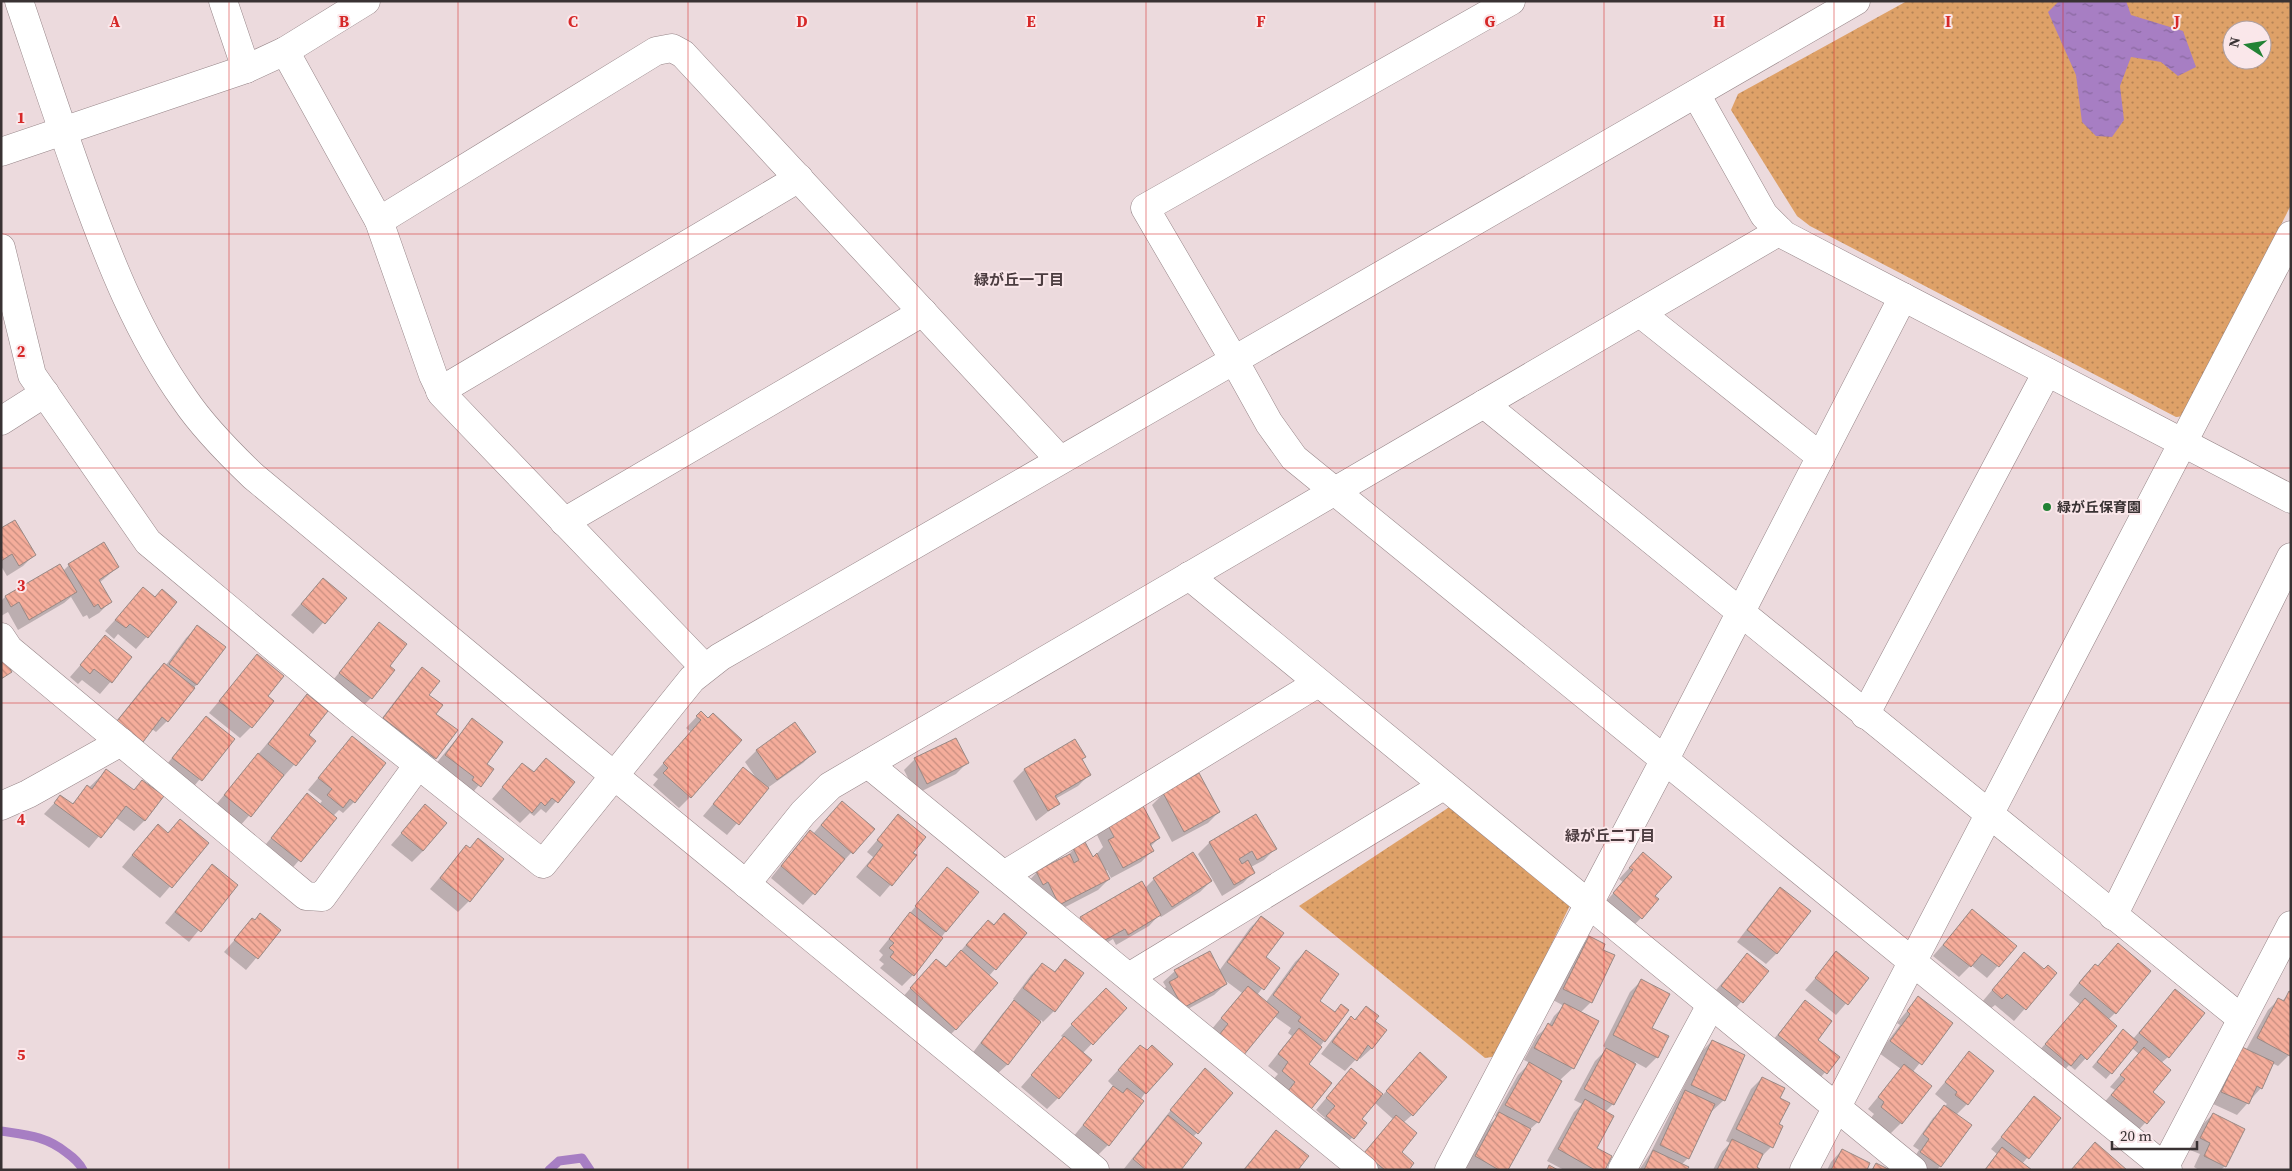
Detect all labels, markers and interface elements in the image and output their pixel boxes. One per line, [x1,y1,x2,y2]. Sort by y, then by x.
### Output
text: A [110,10,121,32]
text: B [339,10,350,32]
text: C [568,10,578,32]
text: D [796,10,808,32]
text: E [1026,10,1036,32]
text: F [1256,10,1266,32]
text: G [1485,10,1496,32]
text: H [1713,10,1725,32]
text: I [1945,10,1951,32]
text: J [2173,10,2180,32]
north arrow [2222,20,2272,70]
text: N [2223,35,2245,49]
text: 1 [17,106,25,128]
district label: 緑が丘一丁目 [974,269,1064,290]
text: 2 [17,340,26,362]
place label: 緑が丘保育園 [2057,497,2141,517]
marker: 緑が丘保育園 [2041,501,2053,513]
text: 3 [17,574,26,596]
text: 4 [17,808,26,830]
district label: 緑が丘二丁目 [1565,825,1655,846]
text: 5 [17,1043,26,1065]
scale bar [2112,1118,2197,1150]
text: 20 m [2120,1125,2152,1146]

